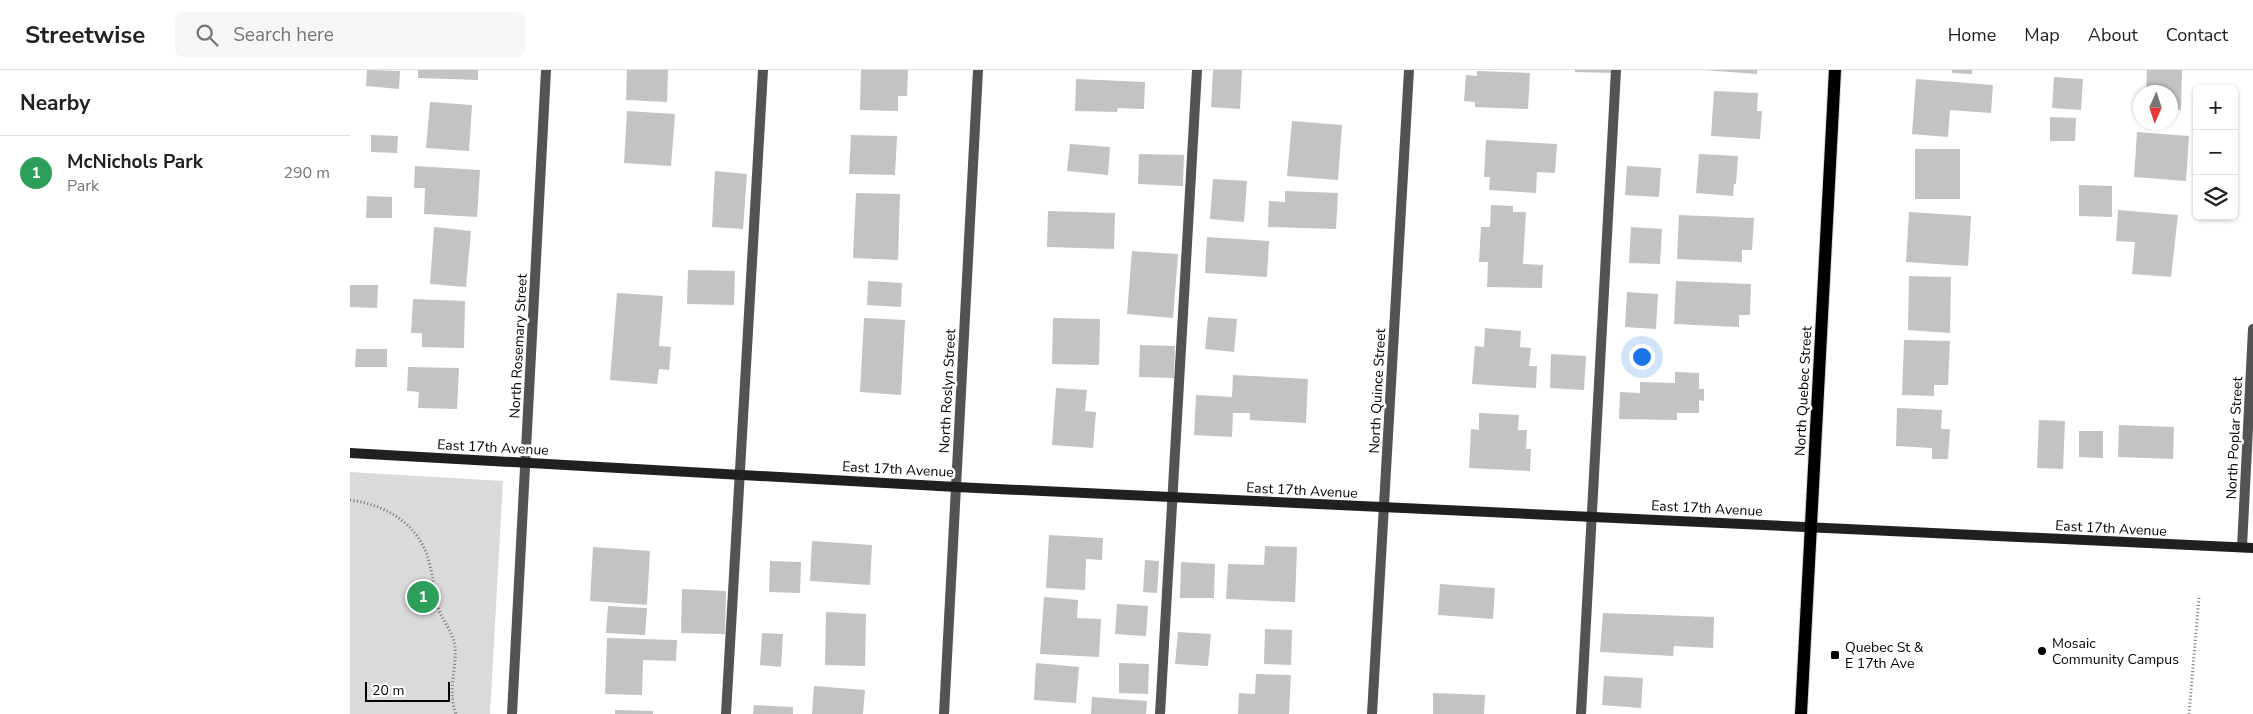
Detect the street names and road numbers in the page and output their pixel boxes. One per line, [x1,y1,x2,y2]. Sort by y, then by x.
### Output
street label: North Rosemary Street [505,273,532,419]
street label: North Quebec Street [1791,326,1816,456]
street label: North Roslyn Street [935,328,960,454]
street label: North Quince Street [1365,328,1390,454]
street label: North Poplar Street [2222,376,2247,500]
street label: East 17th Avenue [437,435,549,460]
street label: East 17th Avenue [842,457,954,482]
street label: East 17th Avenue [1246,478,1358,503]
street label: East 17th Avenue [1651,496,1763,521]
street label: East 17th Avenue [2055,516,2167,541]

